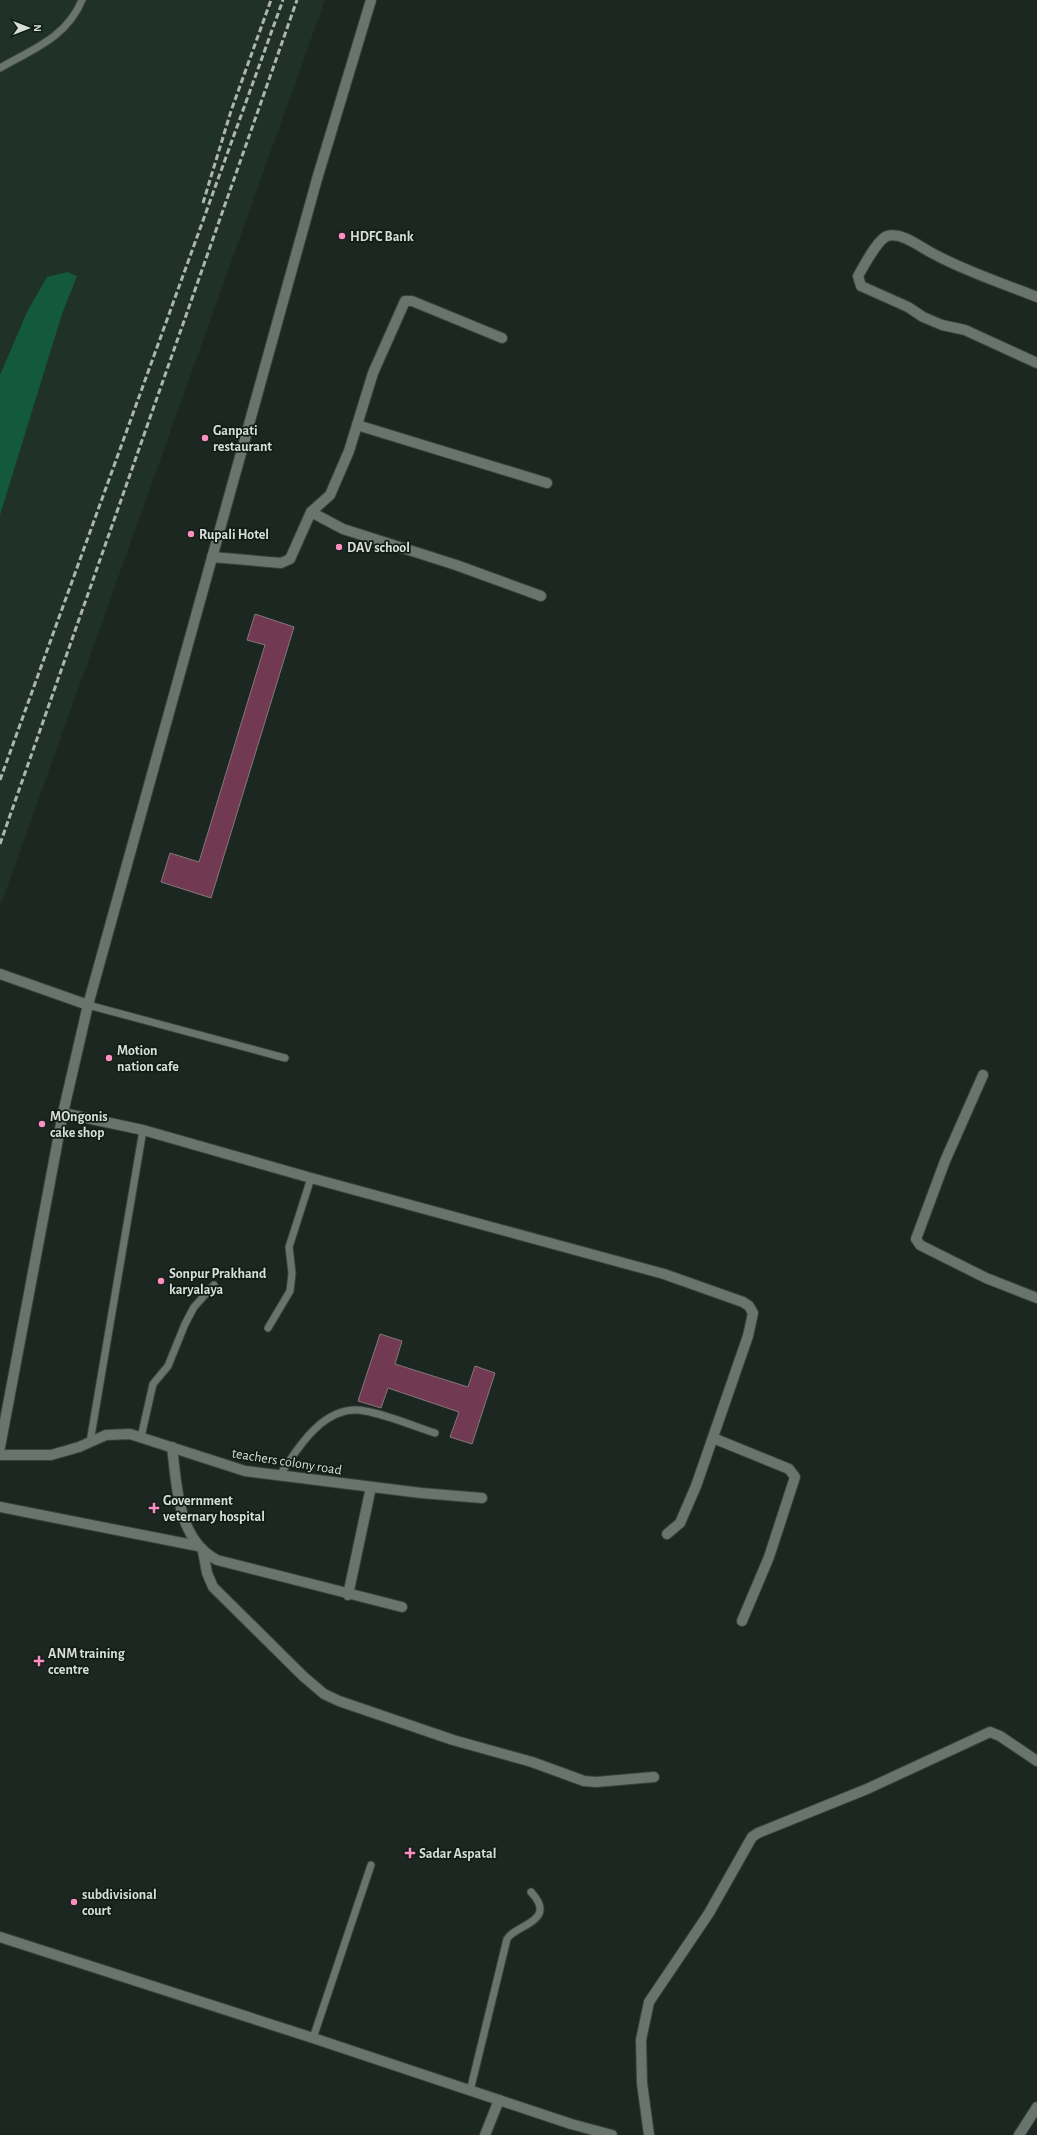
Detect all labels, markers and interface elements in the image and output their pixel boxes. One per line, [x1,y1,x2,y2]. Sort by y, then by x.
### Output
north arrow [8,8,48,48]
text: N [32,24,43,32]
place label: HDFC Bank [350,230,414,244]
marker: HDFC Bank [337,231,347,241]
place label: Ganpati restaurant [213,424,272,454]
marker: Ganpati restaurant [200,433,210,443]
place label: Rupali Hotel [199,528,269,542]
marker: Rupali Hotel [186,529,196,539]
place label: DAV school [347,541,410,555]
marker: DAV school [334,542,344,552]
place label: Motion nation cafe [117,1044,179,1074]
marker: Motion nation cafe [104,1053,114,1063]
place label: MOngonis cake shop [50,1110,108,1140]
marker: MOngonis cake shop [37,1119,47,1129]
place label: Sonpur Prakhand karyalaya [169,1267,267,1297]
marker: Sonpur Prakhand karyalaya [156,1276,166,1286]
street label: teachers colony road [231,1446,343,1478]
place label: Government veternary hospital [163,1494,265,1524]
marker: Government veternary hospital [148,1502,160,1514]
place label: ANM training ccentre [48,1647,126,1677]
marker: ANM training ccentre [33,1655,45,1667]
marker: Sadar Aspatal [404,1847,416,1859]
place label: Sadar Aspatal [419,1847,496,1861]
place label: subdivisional court [82,1888,157,1918]
marker: subdivisional court [69,1897,79,1907]

